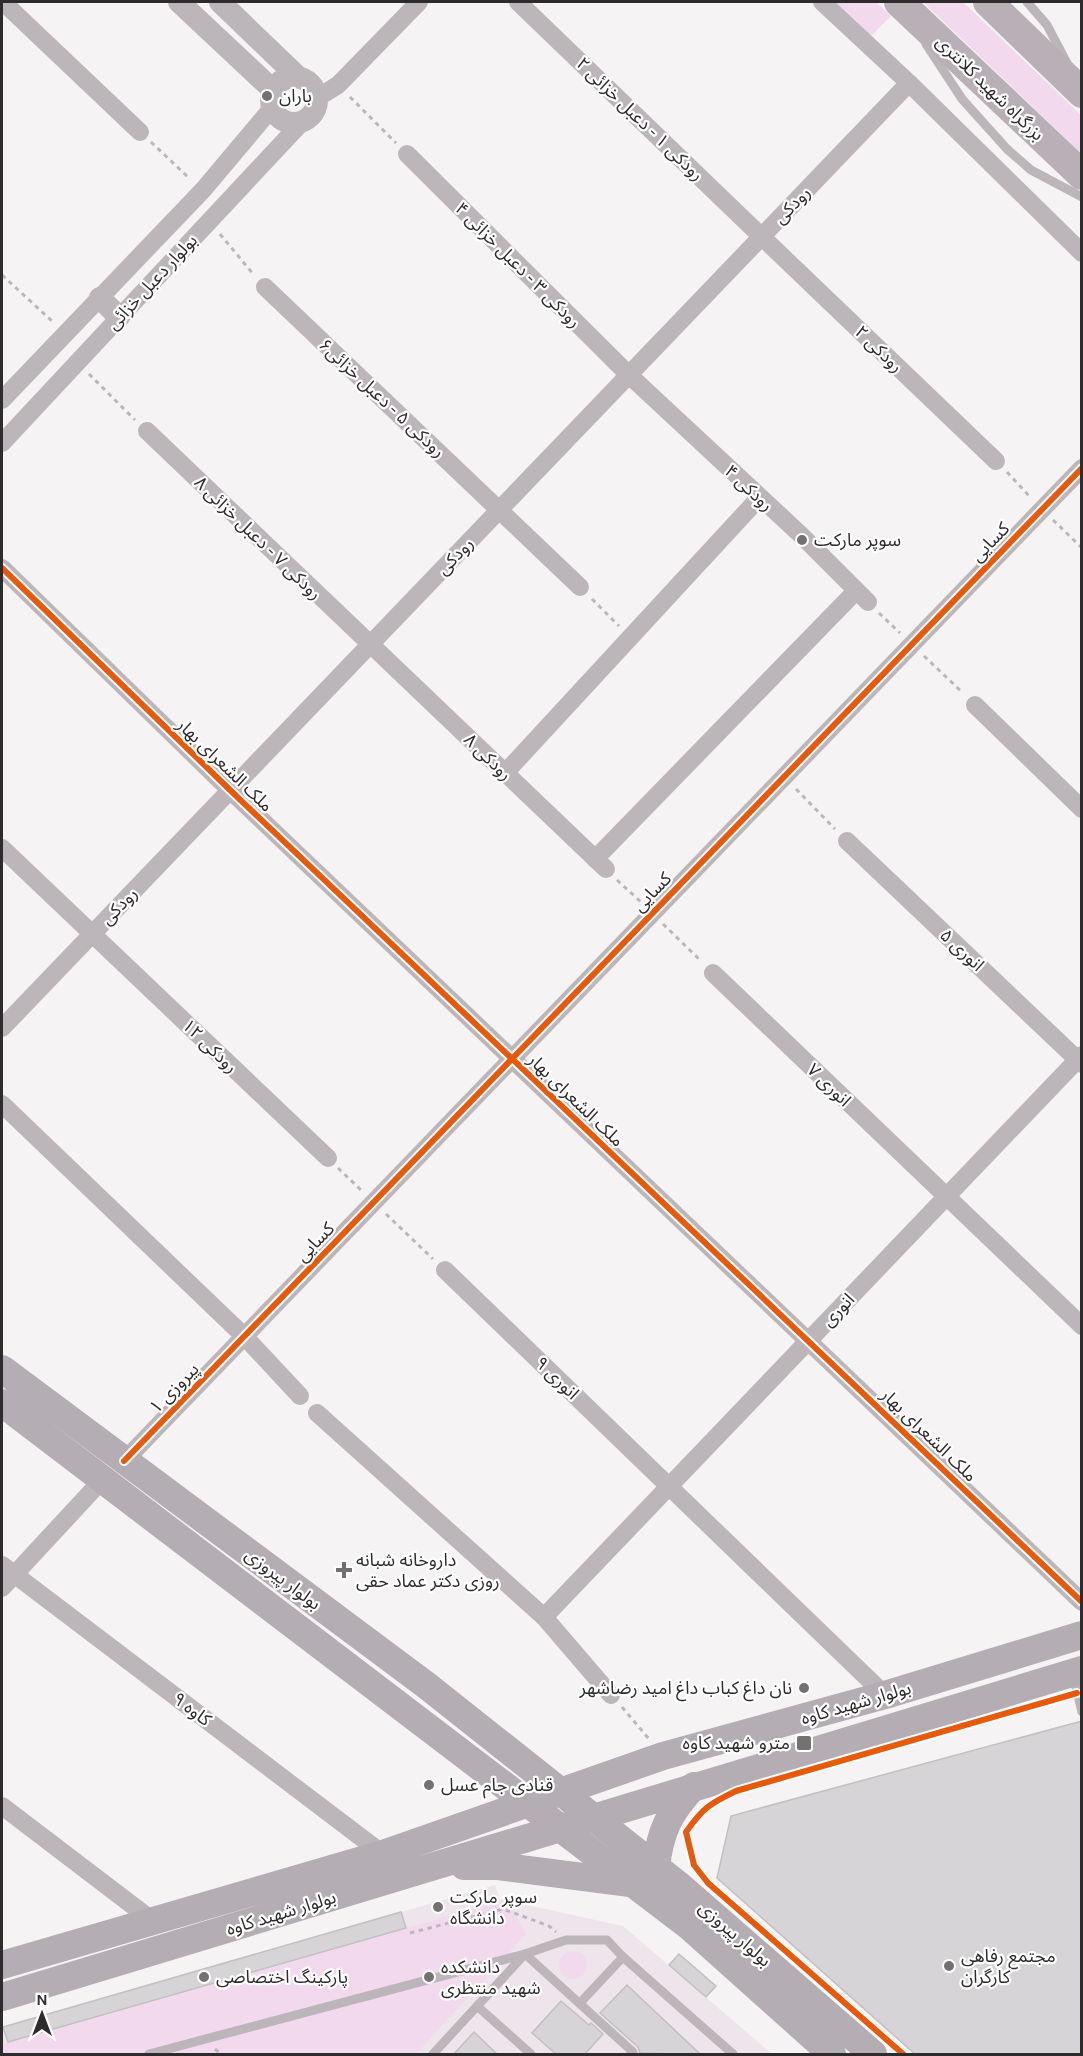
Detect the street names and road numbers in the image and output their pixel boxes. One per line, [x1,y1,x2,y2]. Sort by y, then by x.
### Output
street label: بزرگراه شهید کلانتری [931,31,1049,145]
street label: رودکی ۱ - دعبل خزائی ۲ [572,52,708,186]
street label: رودکی [769,182,815,228]
street label: رودکی ۳ - دعبل خزائی ۴ [451,198,585,332]
street label: بولوار دعبل خزائی [102,230,202,334]
street label: رودکی ۲ [850,321,908,377]
street label: رودکی ۵ - دعبل خزائی۶ [314,334,450,462]
street label: رودکی ۴ [720,460,778,516]
street label: رودکی ۷ - دعبل خزائی ۸ [190,471,326,605]
street label: کسایی [966,517,1014,566]
street label: رودکی [432,533,478,579]
street label: ملک الشعرای بهار [172,713,278,816]
street label: رودکی ۸ [459,729,517,785]
street label: کسایی [628,867,676,916]
street label: رودکی [96,883,142,929]
street label: انوری ۵ [935,924,989,976]
street label: رودکی ۱۲ [178,1014,242,1078]
street label: ملک الشعرای بهار [523,1048,629,1151]
street label: انوری ۷ [802,1059,856,1111]
street label: کسایی [291,1217,339,1266]
street label: انوری [817,1289,859,1331]
street label: انوری ۹ [530,1352,584,1404]
street label: پیروزی ۱ [145,1358,204,1418]
street label: ملک الشعرای بهار [876,1383,982,1486]
street label: بولوار پیروزی [241,1543,325,1615]
street label: بولوار شهید کاوه [798,1677,914,1729]
street label: کاوه ۹ [168,1687,216,1731]
street label: بولوار شهید کاوه [224,1886,338,1940]
street label: بولوار پیروزی [694,1896,776,1972]

